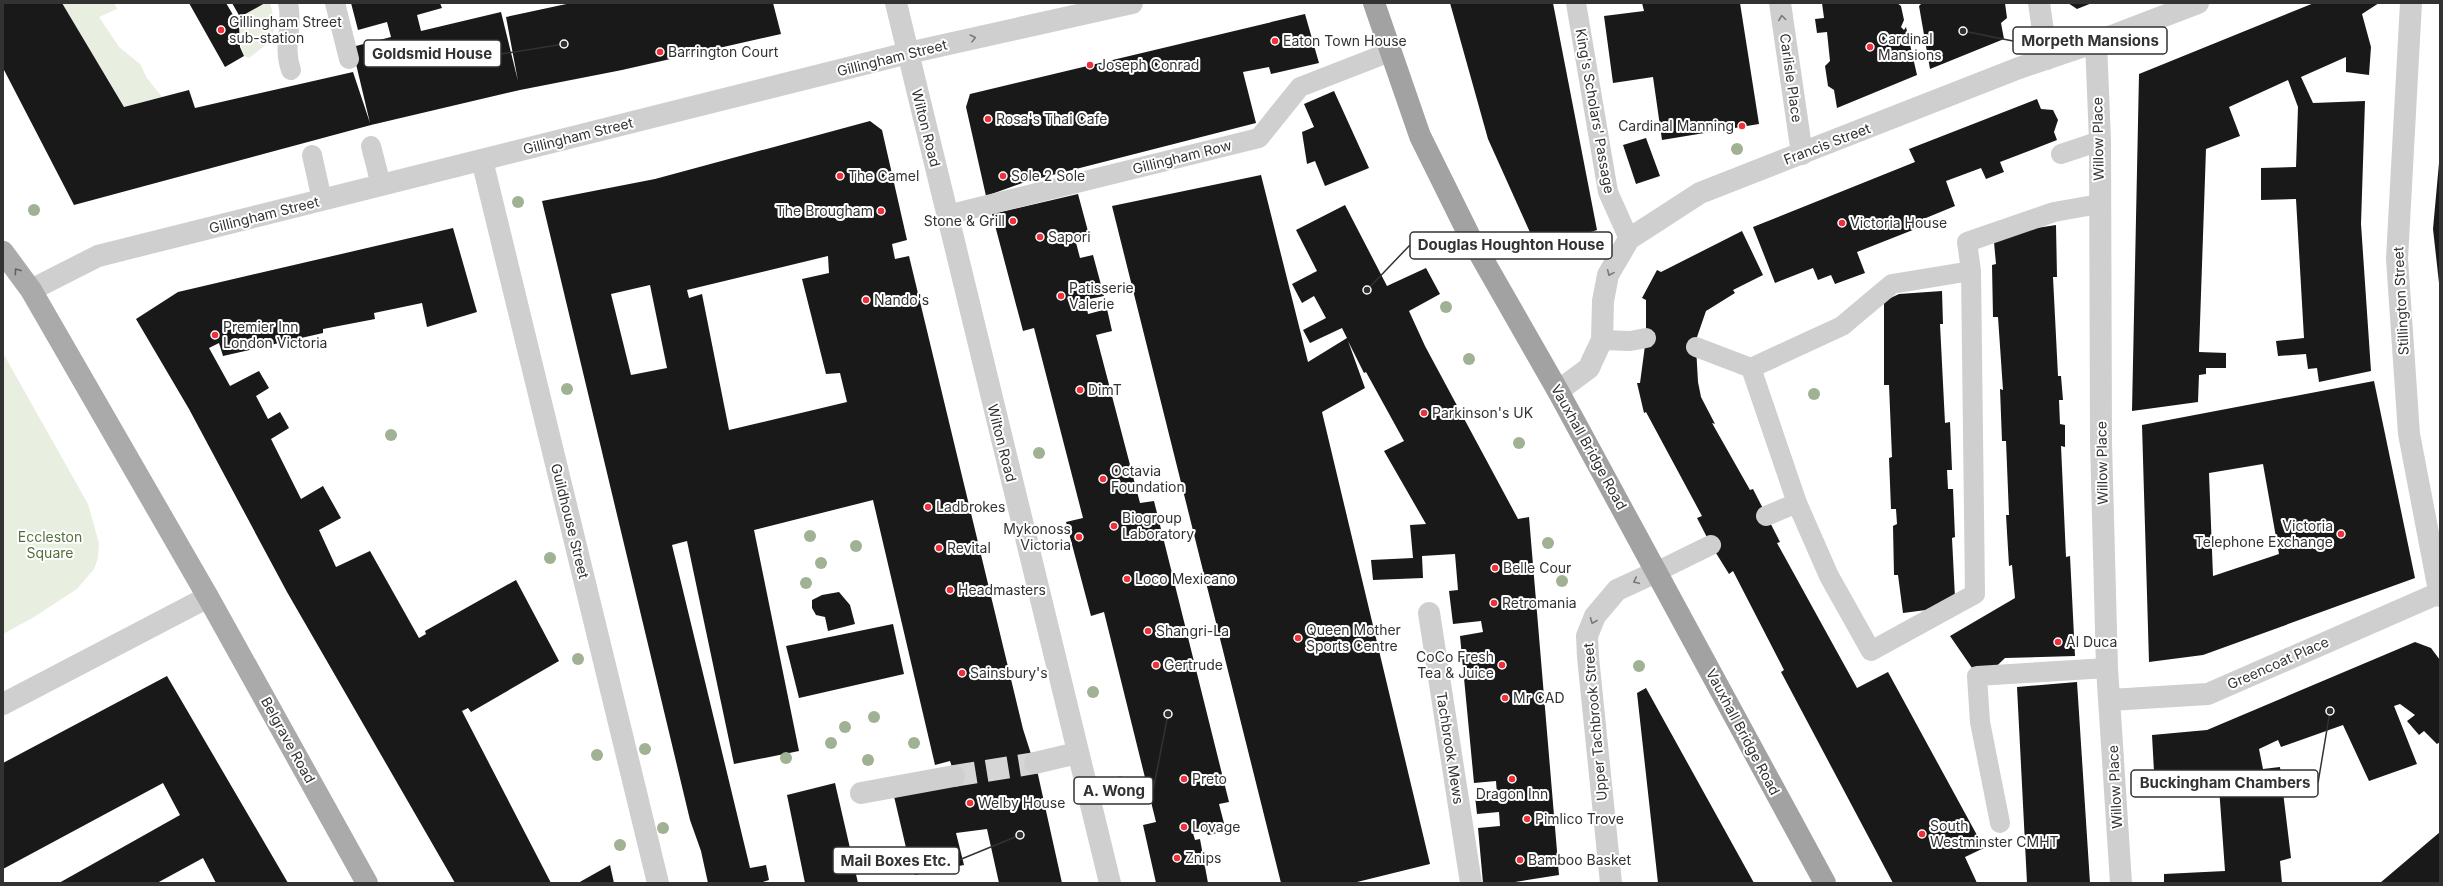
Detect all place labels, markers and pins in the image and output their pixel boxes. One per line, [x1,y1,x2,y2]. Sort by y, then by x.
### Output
place label: Gillingham Street sub-station [229,13,342,46]
marker: Gillingham Street sub-station [216,25,226,35]
callout: Morpeth Mansions [2013,27,2167,54]
place label: Cardinal Mansions [1878,30,1942,63]
place label: Eaton Town House [1283,32,1407,49]
marker: Eaton Town House [1270,36,1280,46]
callout: Goldsmid House [364,40,501,67]
marker: Cardinal Mansions [1865,42,1875,52]
place label: Barrington Court [668,43,779,60]
marker: Barrington Court [655,47,665,57]
place label: Joseph Conrad [1098,56,1199,73]
marker: Joseph Conrad [1085,60,1095,70]
place label: Rosa's Thai Cafe [996,110,1108,127]
marker: Rosa's Thai Cafe [983,114,993,124]
place label: Cardinal Manning [1618,117,1734,134]
marker: Cardinal Manning [1737,121,1747,131]
place label: The Camel [848,167,919,184]
place label: Sole 2 Sole [1011,167,1085,184]
marker: The Camel [835,171,845,181]
marker: Sole 2 Sole [998,171,1008,181]
place label: The Brougham [776,202,873,219]
marker: The Brougham [876,206,886,216]
place label: Stone & Grill [924,212,1005,229]
place label: Victoria House [1850,214,1947,231]
marker: Stone & Grill [1008,216,1018,226]
marker: Victoria House [1837,218,1847,228]
place label: Sapori [1048,228,1091,245]
marker: Sapori [1035,232,1045,242]
callout: Douglas Houghton House [1410,232,1612,259]
place label: Patisserie Valerie [1069,279,1134,312]
place label: Nando's [874,291,929,308]
marker: Patisserie Valerie [1056,291,1066,301]
marker: Nando's [861,295,871,305]
place label: Premier Inn London Victoria [223,318,327,351]
marker: Premier Inn London Victoria [210,330,220,340]
place label: DimT [1088,381,1122,398]
marker: DimT [1075,385,1085,395]
place label: Parkinson's UK [1432,404,1534,421]
marker: Parkinson's UK [1419,408,1429,418]
place label: Octavia Foundation [1111,462,1185,495]
marker: Octavia Foundation [1098,474,1108,484]
place label: Ladbrokes [936,498,1005,515]
marker: Ladbrokes [923,502,933,512]
place label: Biogroup Laboratory [1122,509,1194,542]
place label: Victoria Telephone Exchange [2195,517,2333,550]
place label: Mykonoss Victoria [1003,520,1071,553]
marker: Biogroup Laboratory [1109,521,1119,531]
marker: Victoria Telephone Exchange [2336,529,2346,539]
marker: Mykonoss Victoria [1074,532,1084,542]
place label: Revital [947,539,991,556]
marker: Revital [934,543,944,553]
place label: Belle Cour [1503,559,1571,576]
marker: Belle Cour [1490,563,1500,573]
place label: Loco Mexicano [1135,570,1236,587]
marker: Loco Mexicano [1122,574,1132,584]
place label: Headmasters [958,581,1046,598]
marker: Headmasters [945,585,955,595]
place label: Retromania [1502,594,1577,611]
marker: Retromania [1489,598,1499,608]
place label: Queen Mother Sports Centre [1306,621,1401,654]
place label: Shangri-La [1156,622,1229,639]
marker: Shangri-La [1143,626,1153,636]
marker: Queen Mother Sports Centre [1293,633,1303,643]
place label: Al Duca [2066,633,2117,650]
marker: Al Duca [2053,637,2063,647]
place label: CoCo Fresh Tea & Juice [1416,648,1494,681]
place label: Gertrude [1164,656,1223,673]
marker: Gertrude [1151,660,1161,670]
marker: CoCo Fresh Tea & Juice [1497,660,1507,670]
place label: Sainsbury's [970,664,1048,681]
marker: Sainsbury's [957,668,967,678]
place label: Mr CAD [1513,689,1565,706]
marker: Mr CAD [1500,693,1510,703]
place label: Preto [1192,770,1227,787]
callout: Buckingham Chambers [2131,770,2318,797]
marker: Preto [1179,774,1189,784]
marker: Dragon Inn [1507,774,1517,784]
callout: A. Wong [1074,777,1153,804]
place label: Dragon Inn [1476,785,1548,802]
place label: Welby House [978,794,1065,811]
marker: Welby House [965,798,975,808]
place label: Pimlico Trove [1535,810,1624,827]
marker: Pimlico Trove [1522,814,1532,824]
place label: South Westminster CMHT [1930,817,2059,850]
place label: Lovage [1192,818,1240,835]
marker: Lovage [1179,822,1189,832]
marker: South Westminster CMHT [1917,829,1927,839]
callout: Mail Boxes Etc. [833,847,959,874]
place label: Znips [1185,849,1221,866]
place label: Bamboo Basket [1528,851,1632,868]
marker: Znips [1172,853,1182,863]
marker: Bamboo Basket [1515,855,1525,865]

